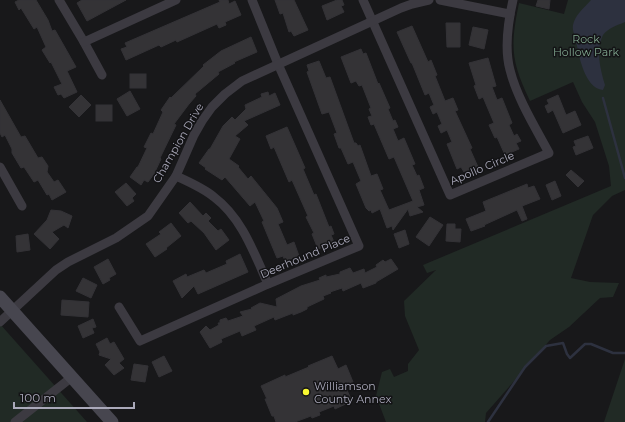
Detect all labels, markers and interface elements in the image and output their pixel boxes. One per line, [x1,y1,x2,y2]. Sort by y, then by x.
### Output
park label: Rock Hollow Park [553,32,620,59]
street label: Champion Drive [149,100,207,185]
street label: Apollo Circle [448,148,517,188]
street label: Deerhound Place [258,231,352,281]
place label: Williamson County Annex [314,379,391,406]
scale bar [14,384,134,410]
marker: Williamson County Annex [301,387,311,397]
text: 100 m [20,390,56,405]

